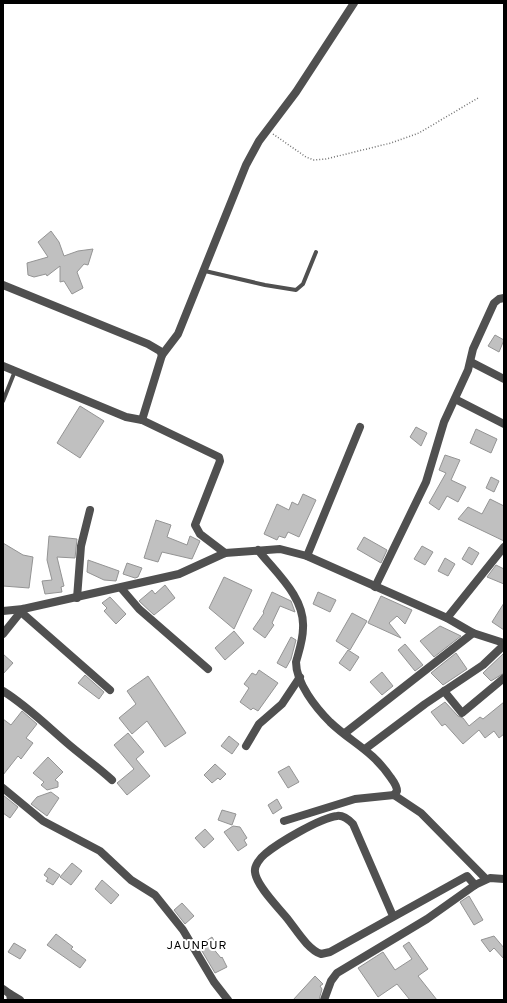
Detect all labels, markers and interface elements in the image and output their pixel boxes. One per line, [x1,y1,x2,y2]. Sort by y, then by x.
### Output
district label: JAUNPUR [166,938,228,954]

